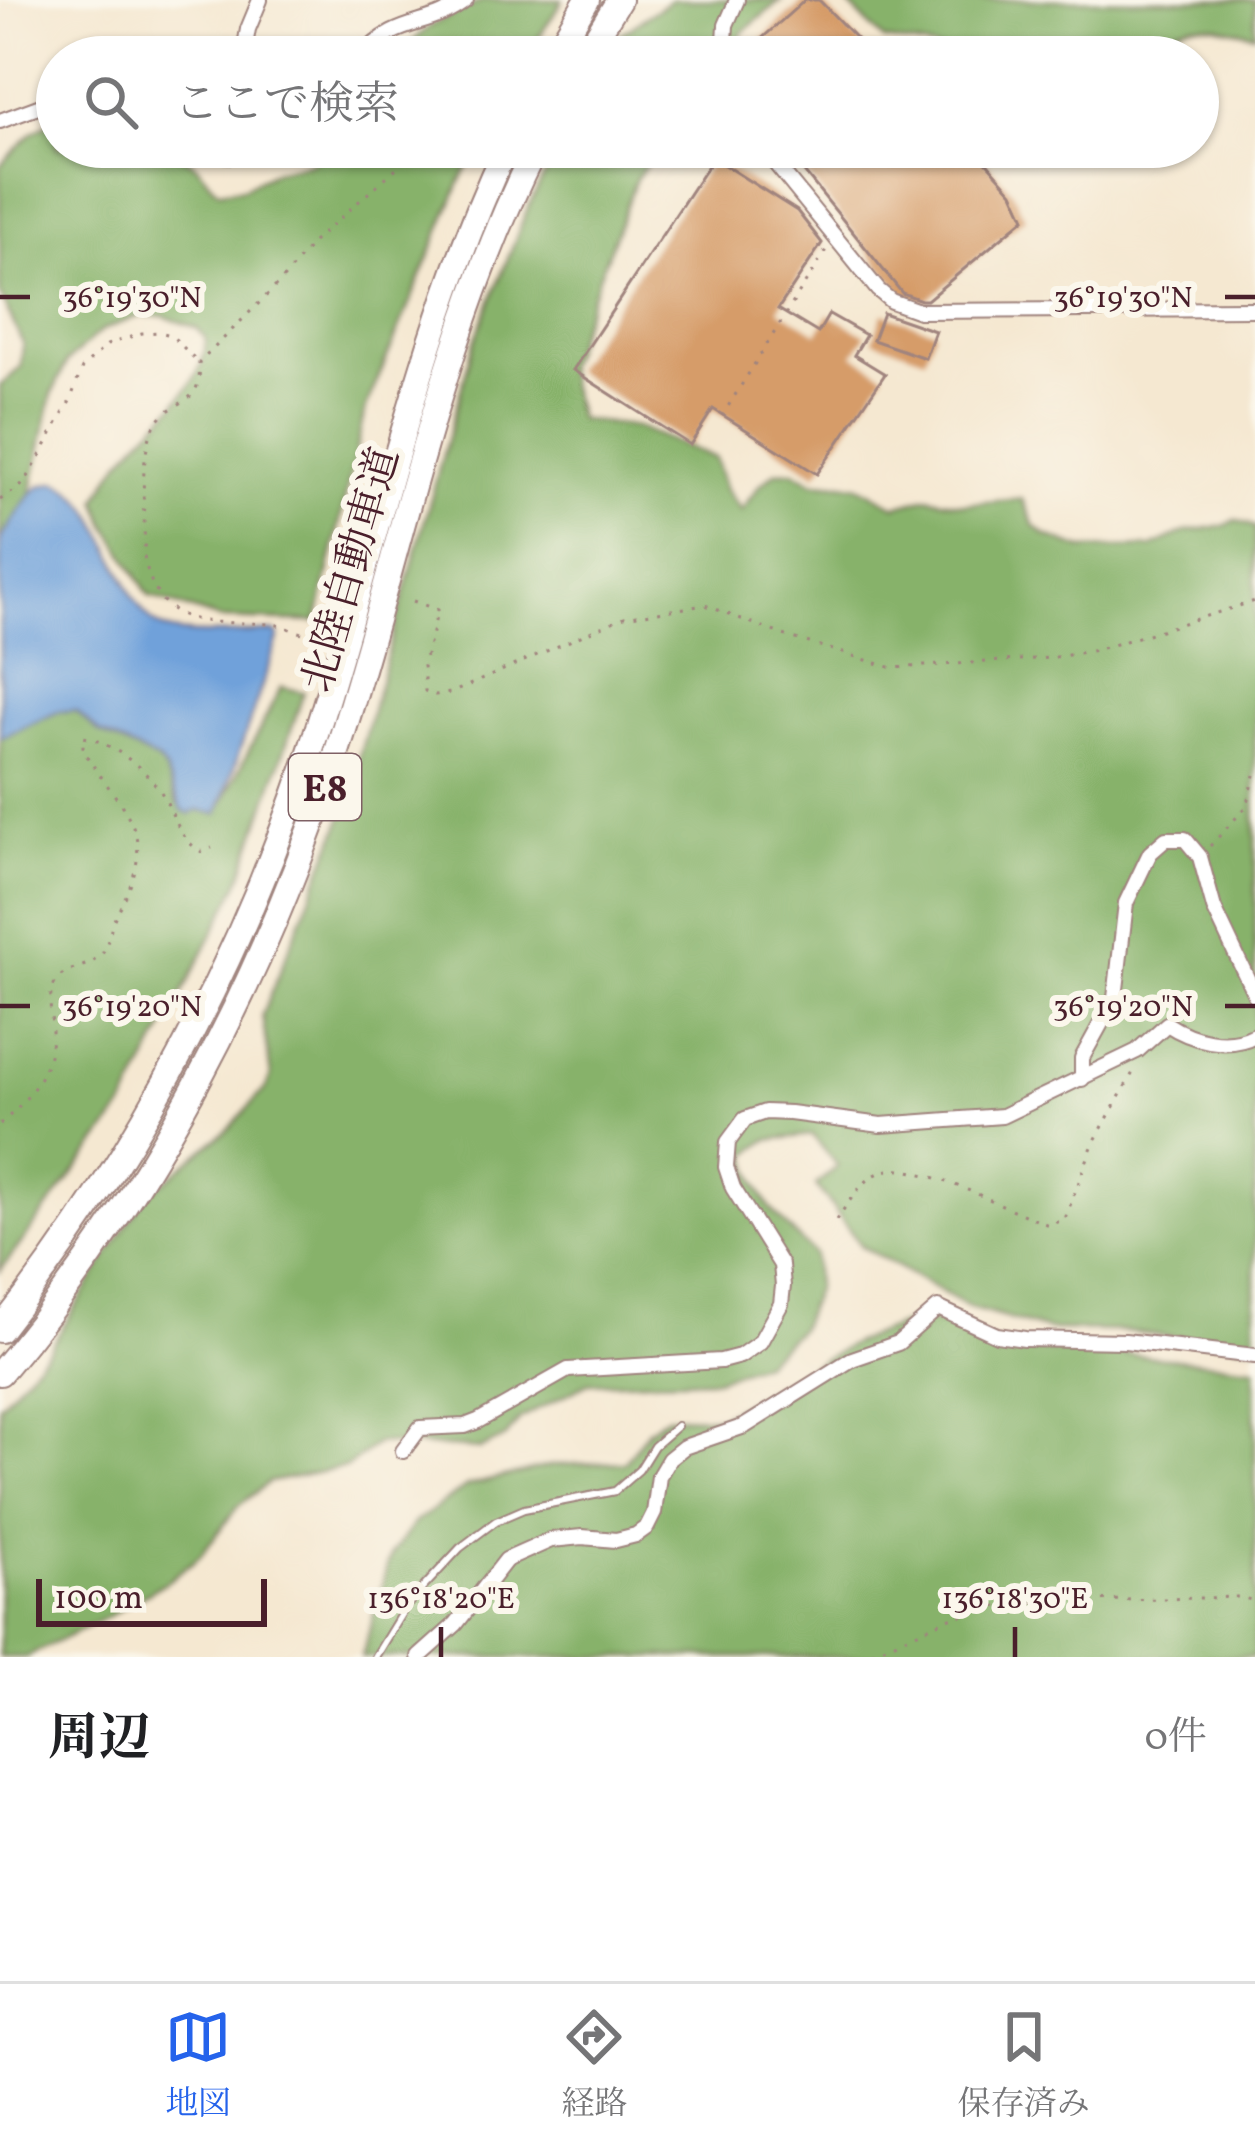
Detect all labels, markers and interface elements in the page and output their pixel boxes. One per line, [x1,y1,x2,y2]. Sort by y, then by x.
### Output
search box [36,36,1219,168]
icon: search [78,69,144,135]
text: ここで検索 [174,75,399,138]
text: 36°19'30"N [62,278,202,320]
text: 36°19'30"N [1053,278,1193,320]
street label: 北陸自動車道 [290,441,416,699]
road number: E8 [289,754,361,820]
text: 36°19'20"N [62,987,202,1029]
text: 36°19'20"N [1053,987,1193,1029]
scale bar [36,1573,267,1626]
text: 100 m [54,1577,143,1623]
text: 136°18'20"E [367,1579,515,1621]
text: 136°18'30"E [942,1579,1088,1621]
text: 周辺 [48,1705,150,1776]
text: 0件 [1145,1712,1207,1766]
tab: 地図 [165,2004,231,2129]
tab: 経路 [561,2004,627,2129]
tab: 保存済み [958,2004,1090,2129]

